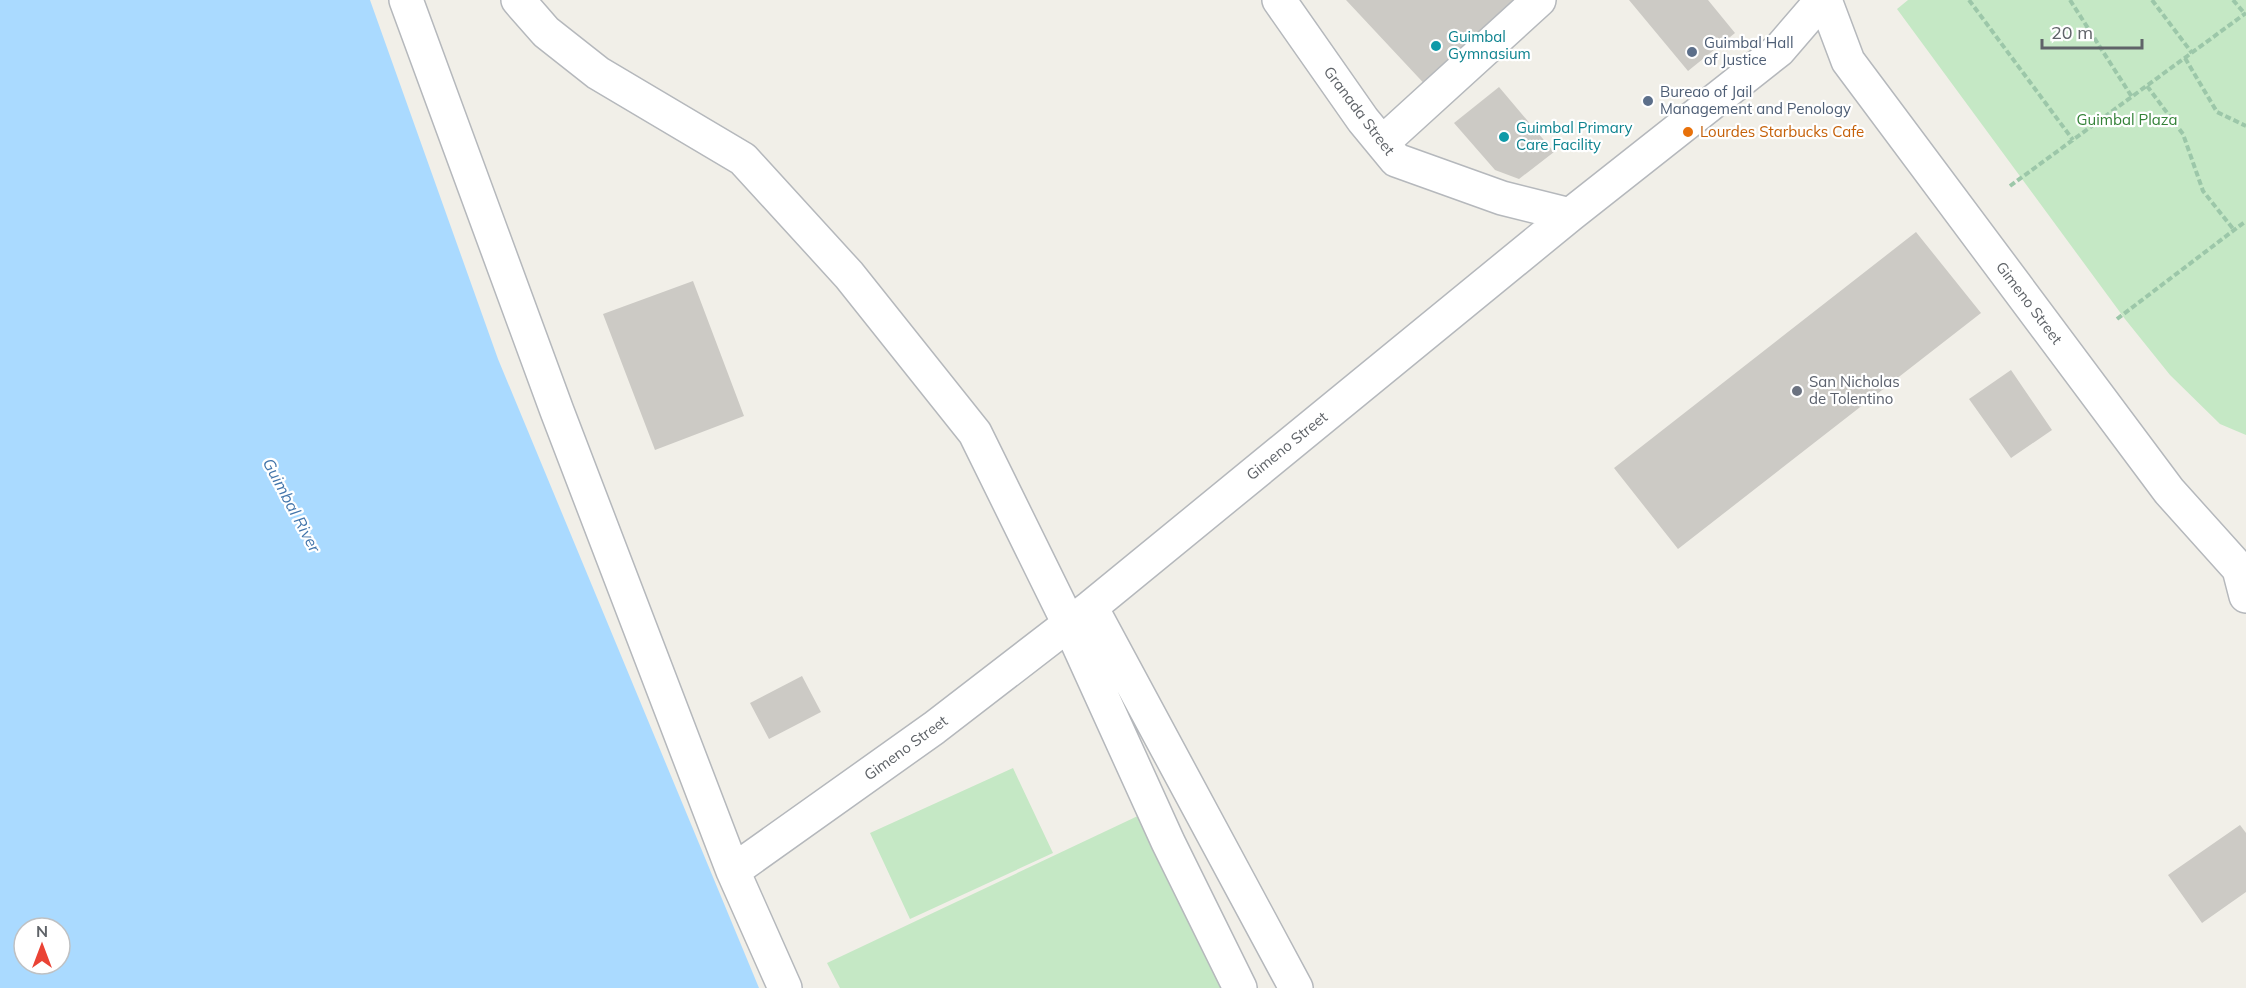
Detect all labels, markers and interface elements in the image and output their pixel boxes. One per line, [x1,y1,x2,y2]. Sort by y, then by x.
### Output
scale bar [2042,12,2142,50]
text: 20 m [2051,21,2093,44]
place label: Guimbal Gymnasium [1448,27,1531,63]
place label: Guimbal Hall of Justice [1704,33,1793,69]
marker: Guimbal Gymnasium [1429,39,1443,53]
marker: Guimbal Hall of Justice [1685,45,1699,59]
street label: Granada Street [1320,62,1399,159]
place label: Bureao of Jail Management and Penology [1660,82,1851,118]
marker: Bureao of Jail Management and Penology [1641,94,1655,108]
park label: Guimbal Plaza [2077,110,2177,129]
place label: Guimbal Primary Care Facility [1516,118,1633,154]
place label: Lourdes Starbucks Cafe [1700,122,1864,141]
marker: Lourdes Starbucks Cafe [1681,125,1695,139]
marker: Guimbal Primary Care Facility [1497,130,1511,144]
street label: Gimeno Street [1992,258,2067,348]
place label: San Nicholas de Tolentino [1809,372,1900,408]
marker: San Nicholas de Tolentino [1790,384,1804,398]
street label: Gimeno Street [1242,407,1331,484]
water label: Guimbal River [259,455,326,557]
street label: Gimeno Street [860,711,951,784]
north arrow [12,916,72,976]
text: N [36,921,48,941]

